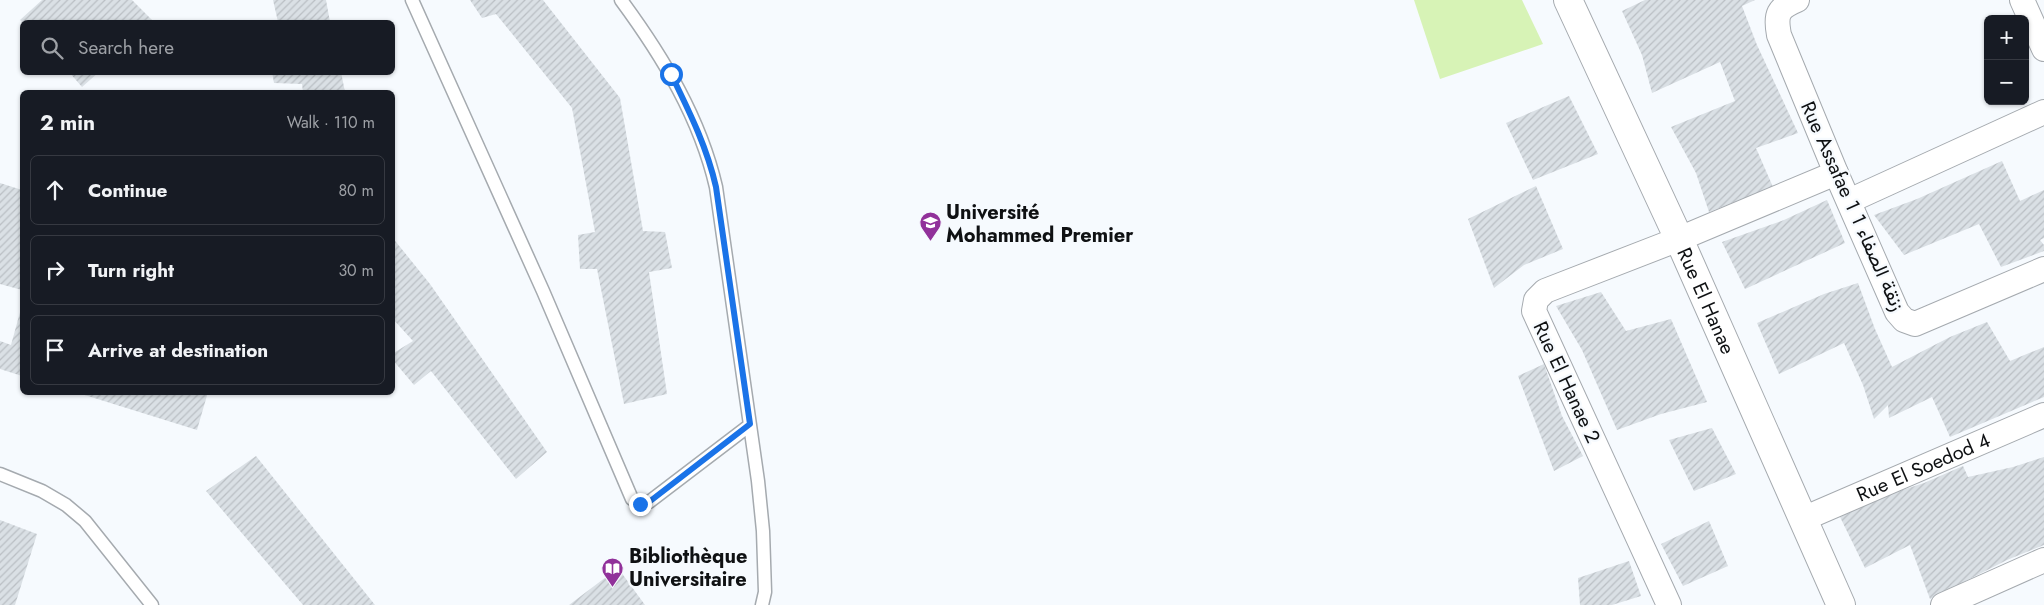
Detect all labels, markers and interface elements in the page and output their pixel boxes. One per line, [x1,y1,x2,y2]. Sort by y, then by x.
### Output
map controls [1984,15,2029,105]
button: + [1984,15,2029,60]
search box [20,20,395,75]
icon: search [38,34,66,62]
text: Search here [78,34,174,61]
button: − [1984,60,2029,105]
route start [660,63,683,86]
street label: Rue Assafae 1 1 زنقة الصفاء [1793,97,1912,316]
text: 2 min [40,108,95,138]
text: Walk · 110 m [287,111,375,134]
icon: ahead [41,176,69,204]
text: Continue [88,177,167,204]
text: 80 m [338,179,374,202]
place label: Université Mohammed Premier [946,198,1134,250]
school or university icon: Université Mohammed Premier [918,211,942,242]
street label: Rue El Hanae [1670,243,1742,359]
icon: right [41,256,69,284]
text: Turn right [88,257,174,284]
text: 30 m [338,259,374,282]
street label: Rue El Hanae 2 [1526,317,1607,448]
icon: arrive [41,336,69,364]
text: Arrive at destination [88,337,268,364]
street label: Rue El Soedod 4 [1852,426,1995,509]
route end [629,493,652,516]
place label: Bibliothèque Universitaire [629,542,747,594]
library icon: Bibliothèque Universitaire [601,556,625,587]

